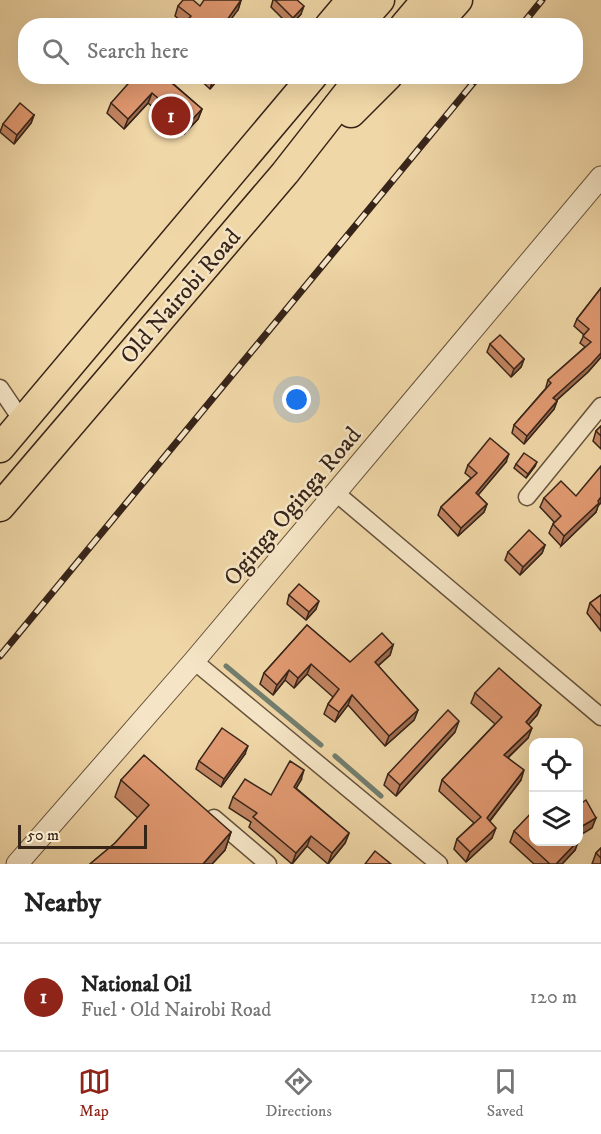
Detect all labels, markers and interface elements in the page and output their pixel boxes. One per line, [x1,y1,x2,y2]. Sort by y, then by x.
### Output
search box [18,18,583,84]
icon: search [39,35,72,68]
text: Search here [87,38,189,65]
pin: 1 [152,94,190,138]
street label: Old Nairobi Road [114,223,248,370]
your location [282,385,311,414]
street label: Oginga Oginga Road [217,421,368,592]
map controls [529,738,583,846]
button: locate [529,738,583,792]
button: layers [529,792,583,846]
scale bar [18,822,147,850]
text: 50 m [27,825,59,845]
text: Nearby [24,887,101,920]
text: National Oil [81,971,191,998]
text: 1 [40,985,47,1010]
text: 120 m [530,985,577,1010]
text: Fuel · Old Nairobi Road [81,998,271,1023]
tab: Map [78,1065,111,1121]
tab: Directions [266,1065,332,1121]
tab: Saved [487,1065,524,1121]

